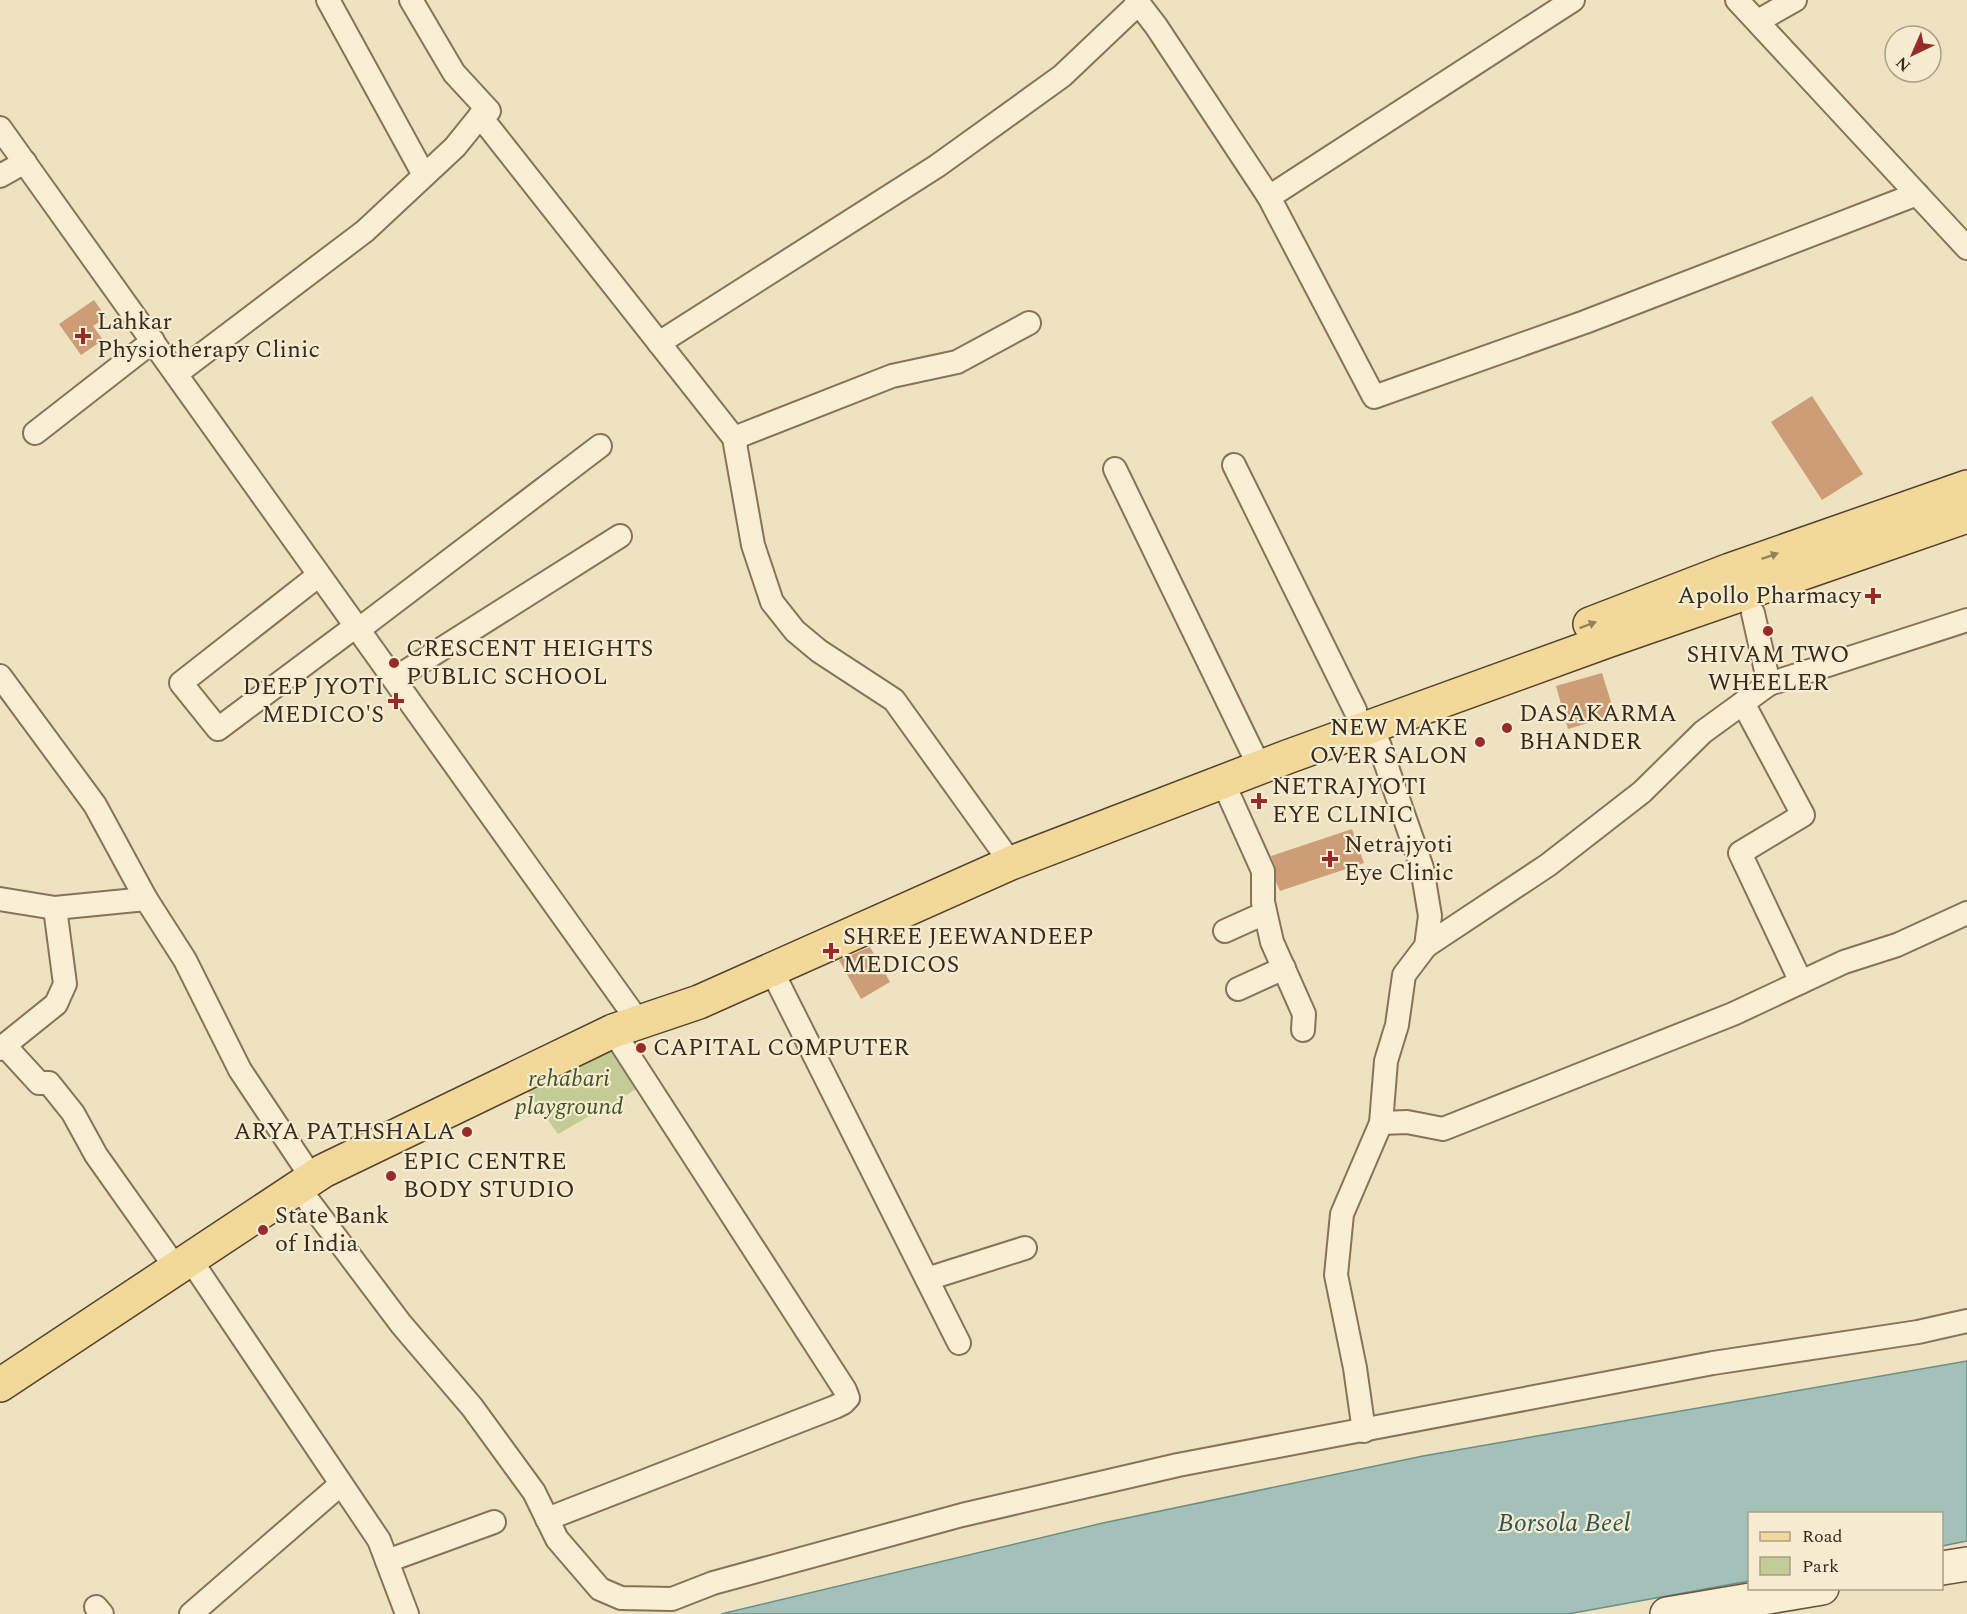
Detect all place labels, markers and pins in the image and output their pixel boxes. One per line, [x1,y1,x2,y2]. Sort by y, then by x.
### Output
place label: Lahkar Physiotherapy Clinic [97,304,320,368]
marker: Lahkar Physiotherapy Clinic [74,327,92,345]
place label: Apollo Pharmacy [1678,578,1862,614]
marker: Apollo Pharmacy [1866,589,1880,603]
marker: SHIVAM TWO WHEELER [1761,624,1775,638]
place label: CRESCENT HEIGHTS PUBLIC SCHOOL [406,631,653,695]
place label: SHIVAM TWO WHEELER [1686,637,1850,701]
marker: CRESCENT HEIGHTS PUBLIC SCHOOL [387,656,401,670]
place label: DEEP JYOTI MEDICO'S [242,669,384,733]
marker: DEEP JYOTI MEDICO'S [389,694,403,708]
place label: DASAKARMA BHANDER [1519,696,1677,760]
place label: NEW MAKE OVER SALON [1310,710,1468,774]
marker: DASAKARMA BHANDER [1500,721,1514,735]
marker: NEW MAKE OVER SALON [1473,735,1487,749]
place label: NETRAJYOTI EYE CLINIC [1272,769,1427,833]
marker: NETRAJYOTI EYE CLINIC [1250,792,1268,810]
place label: Netrajyoti Eye Clinic [1344,827,1454,891]
marker: Netrajyoti Eye Clinic [1321,850,1339,868]
place label: SHREE JEEWANDEEP MEDICOS [843,919,1094,983]
marker: SHREE JEEWANDEEP MEDICOS [824,944,838,958]
place label: CAPITAL COMPUTER [653,1030,909,1066]
marker: CAPITAL COMPUTER [634,1041,648,1055]
place label: ARYA PATHSHALA [233,1114,455,1150]
marker: ARYA PATHSHALA [460,1125,474,1139]
place label: EPIC CENTRE BODY STUDIO [403,1144,575,1208]
marker: EPIC CENTRE BODY STUDIO [384,1169,398,1183]
place label: State Bank of India [275,1198,389,1262]
marker: State Bank of India [256,1223,270,1237]

